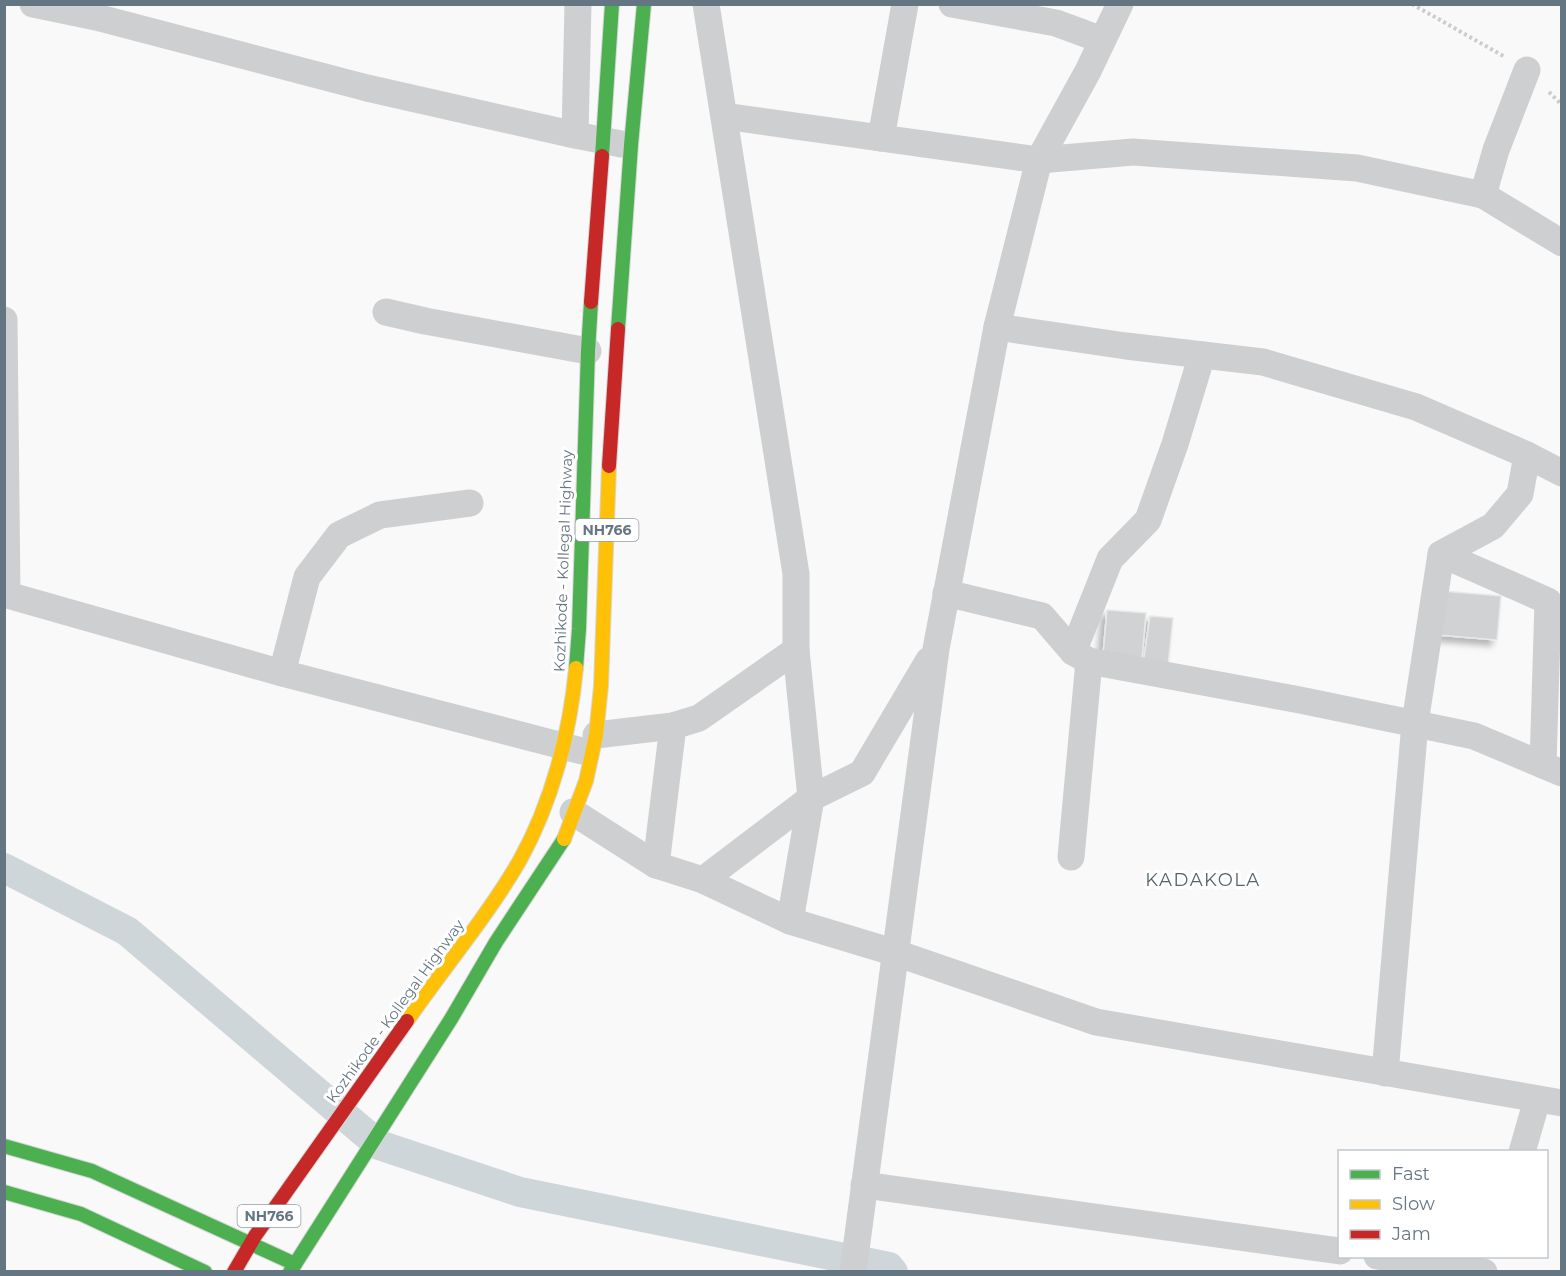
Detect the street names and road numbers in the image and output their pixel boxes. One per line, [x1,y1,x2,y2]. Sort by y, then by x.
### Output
street label: Kozhikode - Kollegal Highway [550,449,576,672]
road number: NH766 [576,519,638,541]
street label: Kozhikode - Kollegal Highway [322,915,469,1107]
road number: NH766 [238,1205,300,1227]

